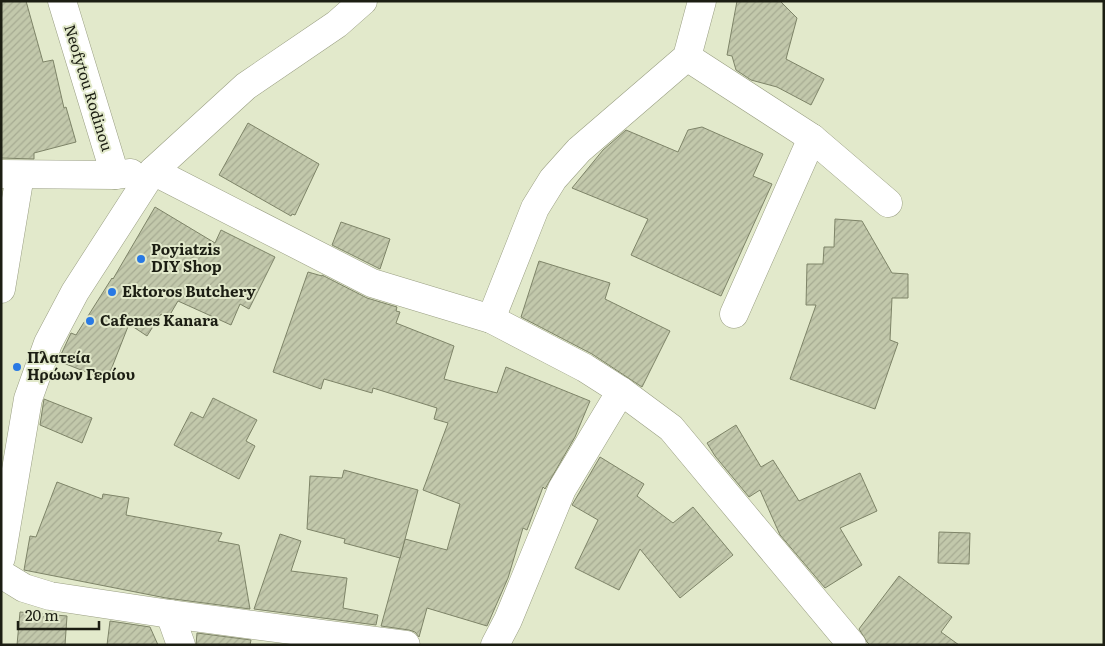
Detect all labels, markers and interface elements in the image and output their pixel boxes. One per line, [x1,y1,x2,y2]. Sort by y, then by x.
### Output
street label: Neofytou Rodinou [59,21,120,154]
place label: Poyiatzis DIY Shop [151,237,222,277]
marker: Poyiatzis DIY Shop [135,253,147,265]
place label: Ektoros Butchery [122,279,257,302]
marker: Ektoros Butchery [106,286,118,298]
place label: Cafenes Kanara [100,308,219,331]
marker: Cafenes Kanara [84,315,96,327]
place label: Πλατεία Ηρώων Γερίου [27,345,135,385]
marker: Πλατεία Ηρώων Γερίου [11,361,23,373]
scale bar [18,598,99,630]
text: 20 m [25,603,59,626]

